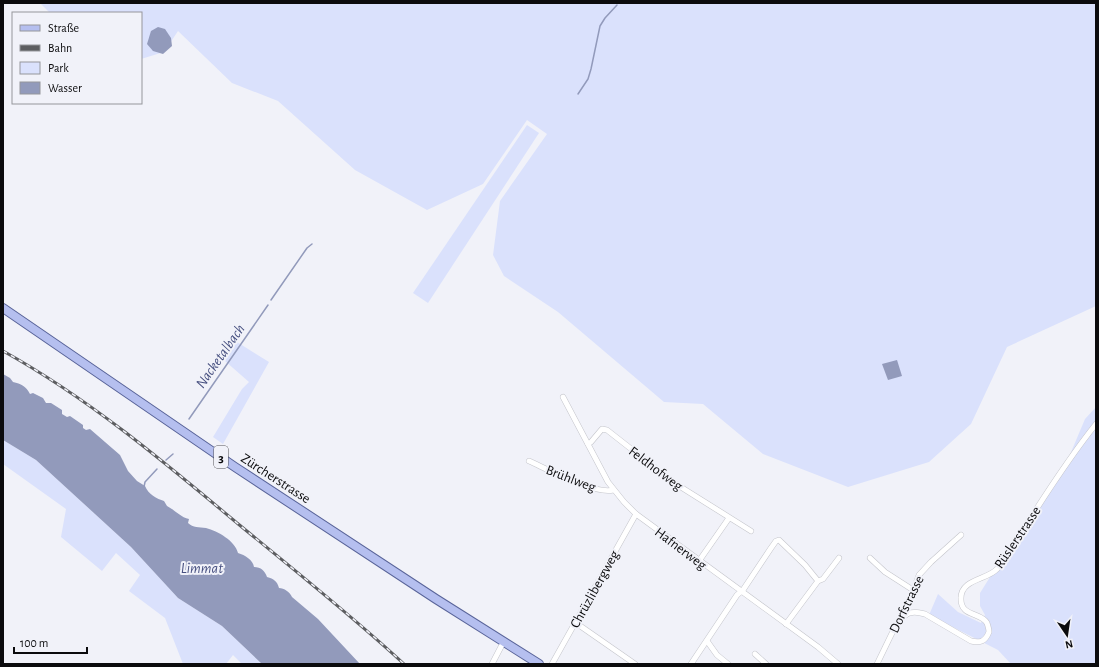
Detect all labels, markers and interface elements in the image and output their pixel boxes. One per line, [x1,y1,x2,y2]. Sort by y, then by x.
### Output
legend [12,12,142,104]
text: Straße [48,22,79,34]
text: Bahn [48,42,72,54]
text: Park [48,62,69,74]
text: Wasser [48,82,82,94]
water label: Nacketalbach [193,322,248,391]
street label: Feldhofweg [626,444,685,494]
road number: 3 [214,446,228,468]
street label: Zürcherstrasse [238,451,313,506]
street label: Brühlweg [544,463,598,495]
street label: Rüslerstrasse [992,504,1044,571]
street label: Hafnerweg [652,525,709,573]
street label: Chrüzlibergweg [568,548,622,631]
water label: Limmat [181,561,223,576]
street label: Dorfstrasse [887,574,927,635]
north arrow [1047,615,1087,655]
scale bar [14,629,87,655]
text: 100 m [20,637,48,649]
text: N [1064,638,1074,650]

